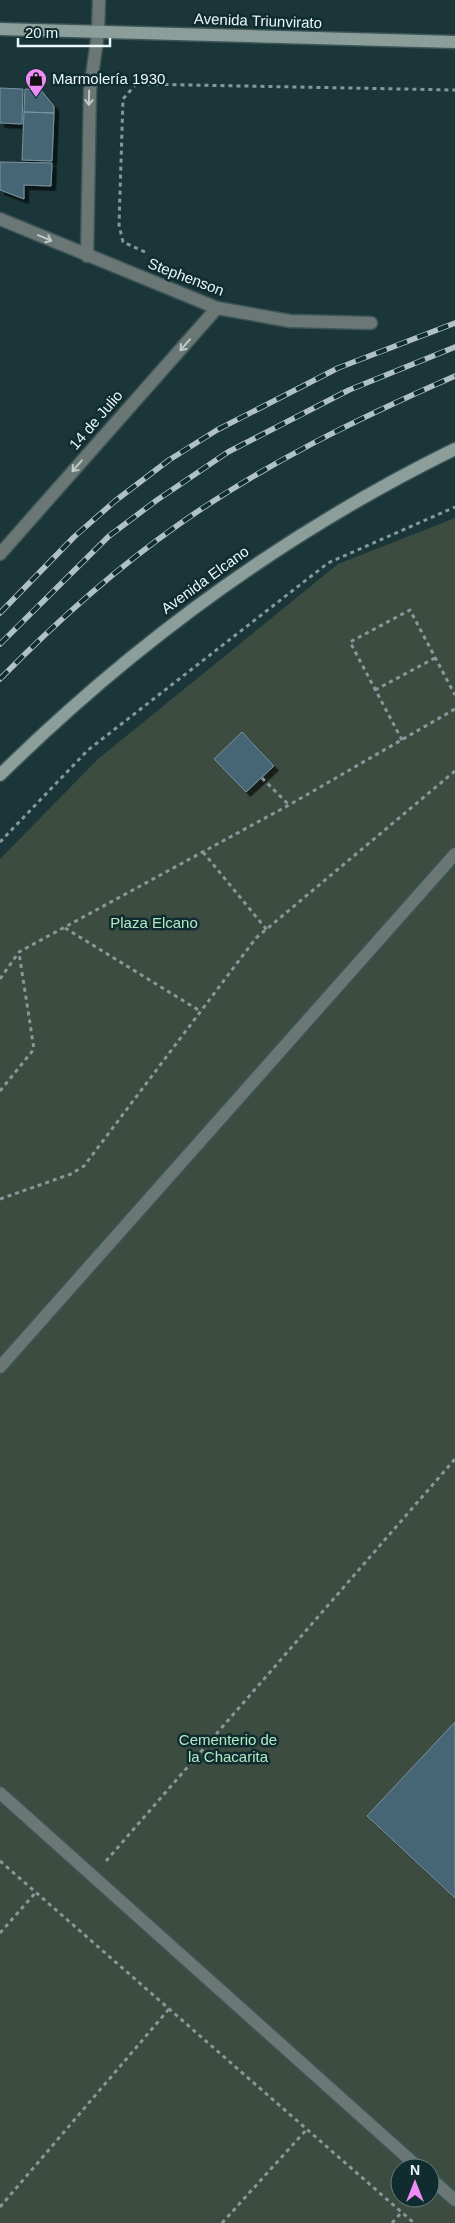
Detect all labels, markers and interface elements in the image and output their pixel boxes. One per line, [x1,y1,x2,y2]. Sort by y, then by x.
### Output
street label: Avenida Triunvirato [194,10,322,31]
scale bar [18,15,110,47]
text: 20 m [25,24,58,41]
shop icon: Marmolería 1930 [24,67,48,98]
place label: Marmolería 1930 [52,70,165,87]
one-way arrow [85,90,94,106]
one-way arrow [37,234,52,243]
street label: Stephenson [146,254,227,299]
one-way arrow [179,338,190,351]
street label: 14 de Julio [65,387,126,453]
one-way arrow [71,460,83,473]
street label: Avenida Elcano [158,542,252,617]
park label: Plaza Elcano [110,914,198,931]
park label: Cementerio de la Chacarita [179,1731,277,1765]
north arrow [390,2158,440,2208]
text: N [410,2162,420,2178]

